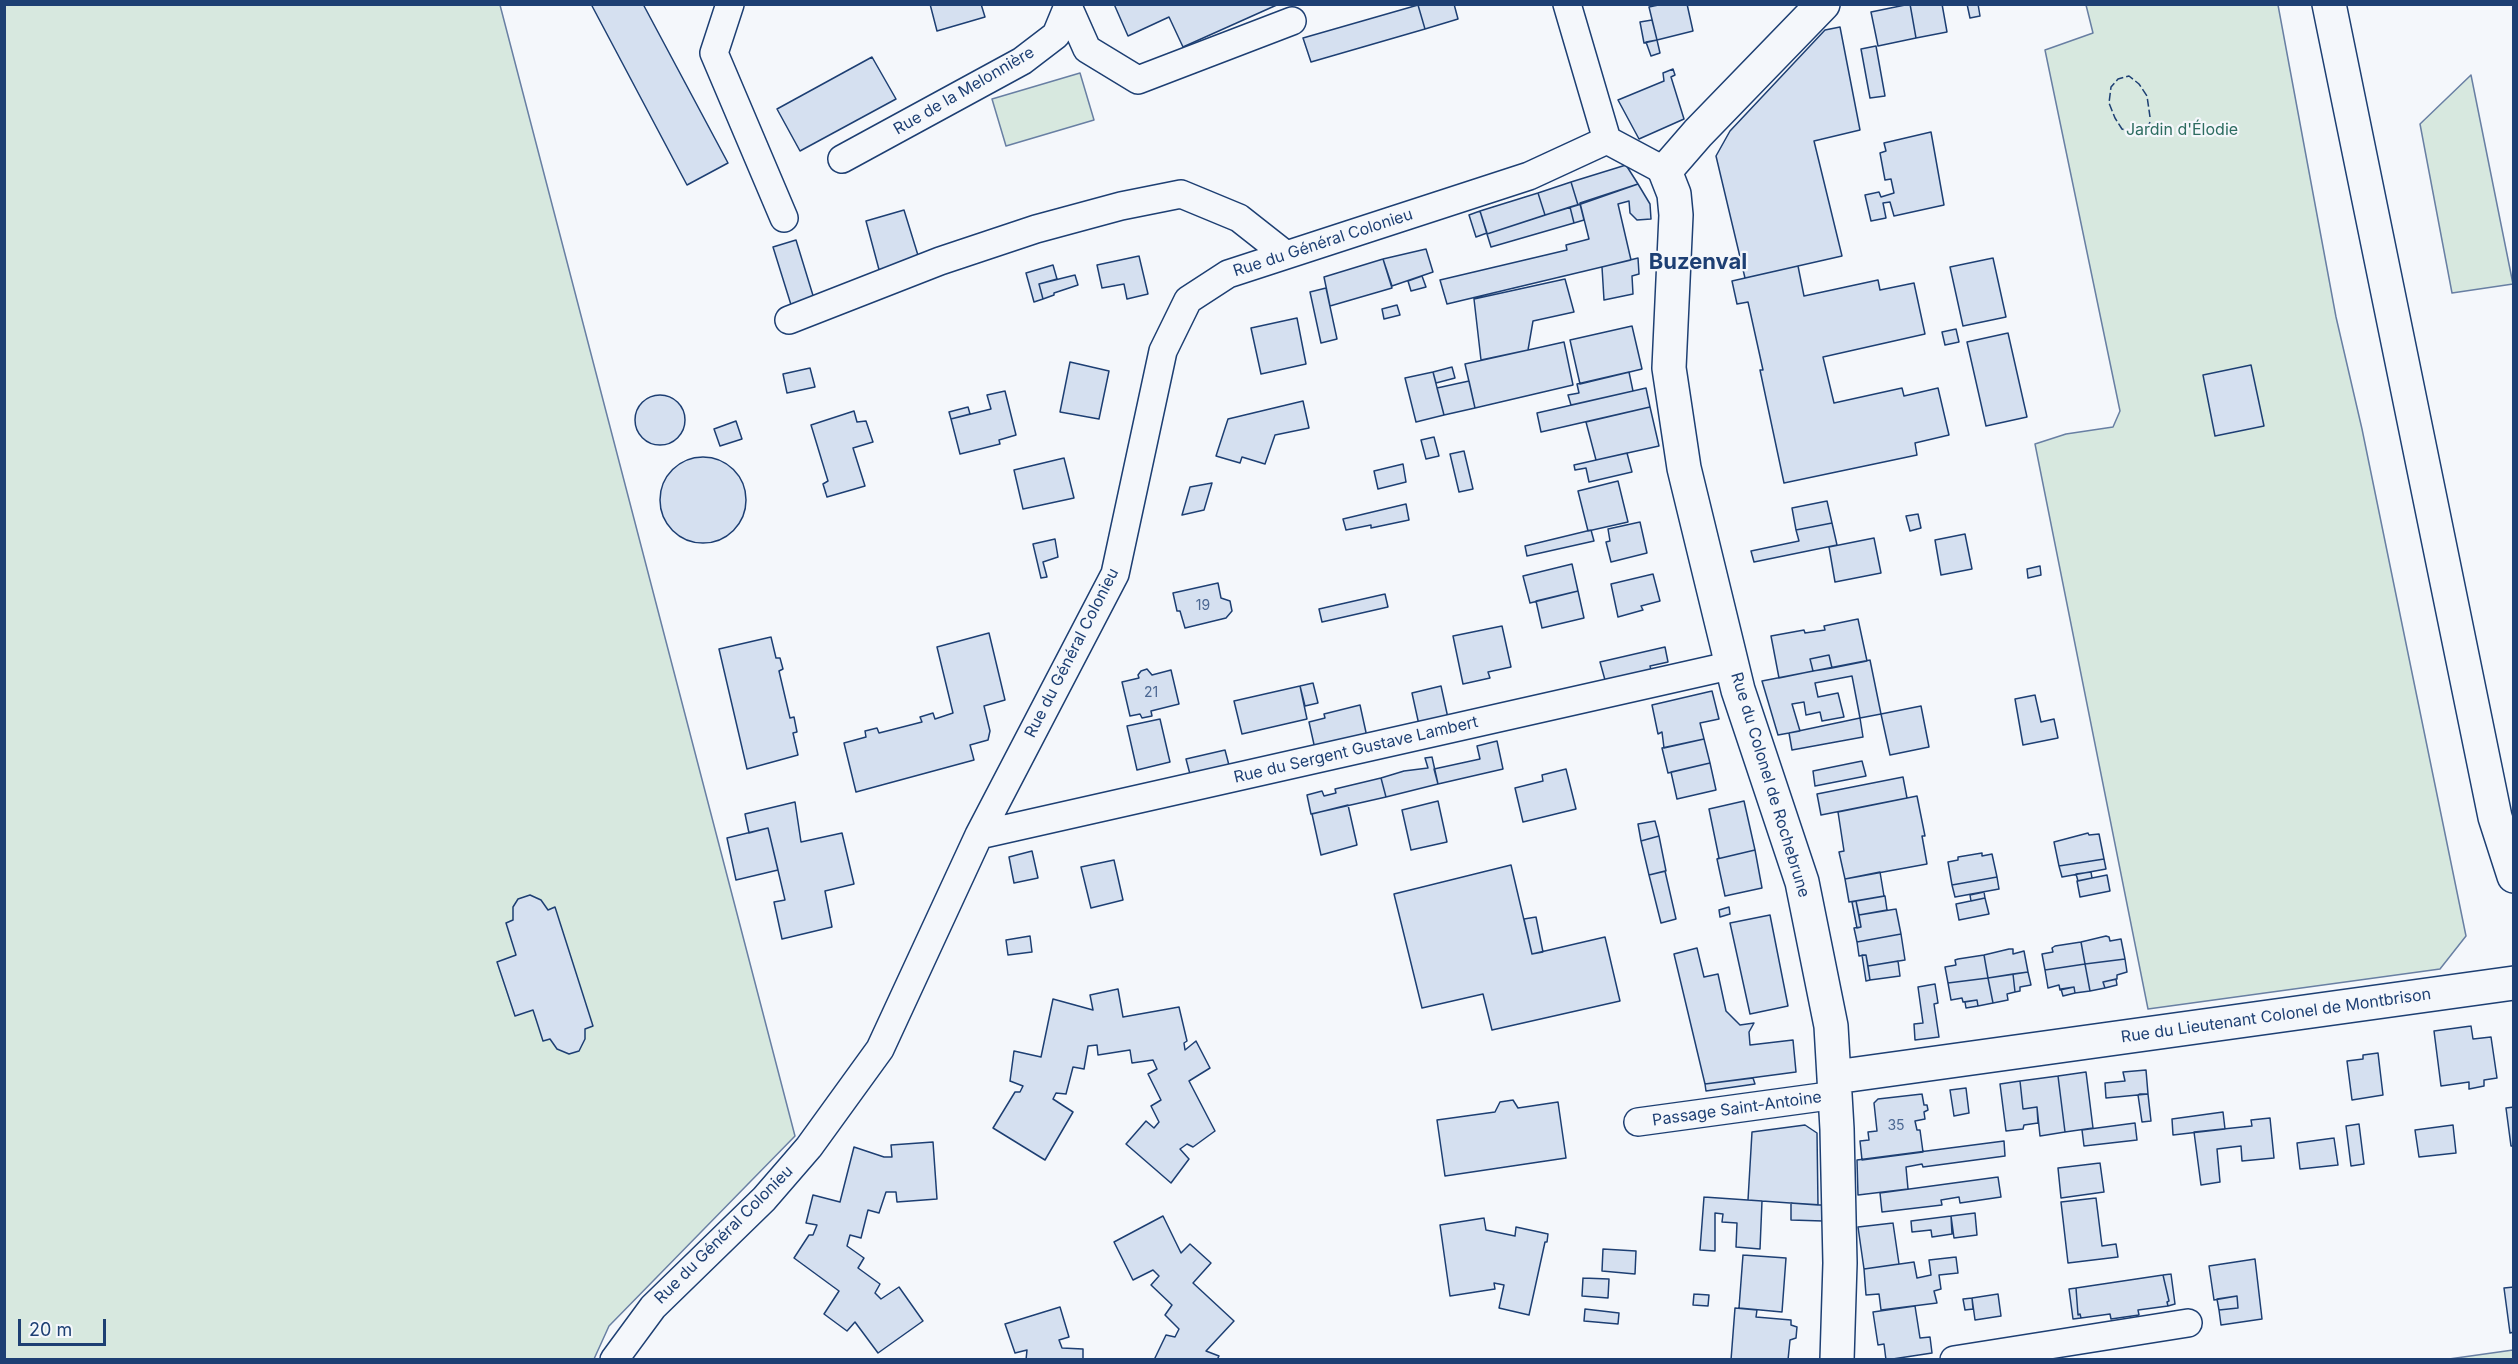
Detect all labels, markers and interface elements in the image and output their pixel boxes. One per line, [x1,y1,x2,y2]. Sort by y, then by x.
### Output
street label: Rue de la Melonnière [890,43,1038,139]
park label: Jardin d'Élodie [2126,120,2238,140]
street label: Rue du Général Colonieu [1231,205,1415,281]
district label: Buzenval [1649,249,1747,275]
street label: Rue du Général Colonieu [1021,565,1123,741]
house number: 19 [1196,598,1210,614]
street label: Rue du Colonel de Rochebrune [1727,670,1813,900]
house number: 21 [1144,685,1158,701]
street label: Rue du Sergent Gustave Lambert [1232,713,1480,787]
street label: Rue du Lieutenant Colonel de Montbrison [2120,985,2432,1047]
street label: Passage Saint-Antoine [1651,1088,1823,1130]
house number: 35 [1887,1118,1905,1134]
street label: Rue du Général Colonieu [651,1162,797,1308]
scale bar [21,1307,110,1345]
text: 20 m [29,1319,72,1340]

